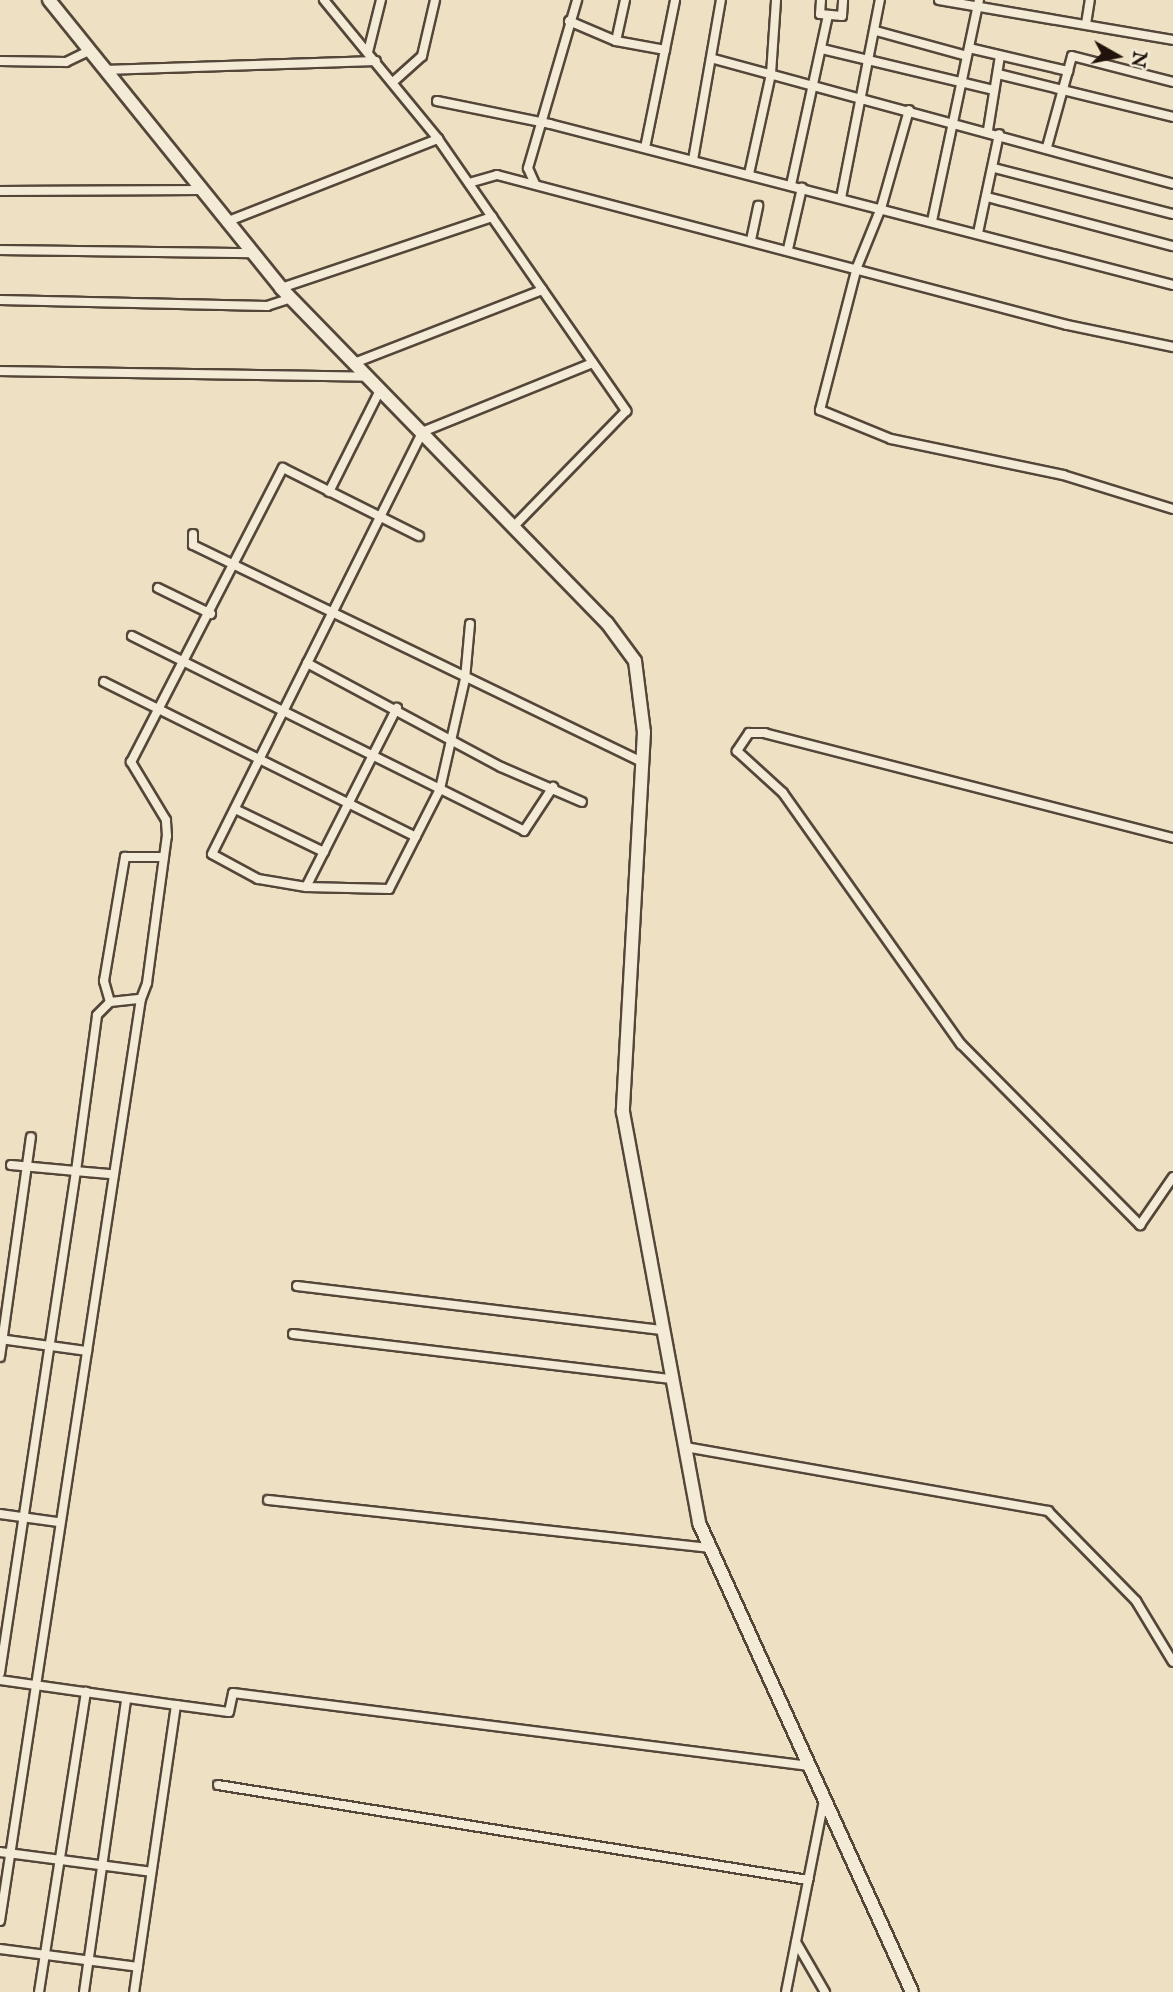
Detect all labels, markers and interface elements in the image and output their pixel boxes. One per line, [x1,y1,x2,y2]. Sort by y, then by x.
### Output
north arrow [1082,21,1152,91]
text: N [1125,49,1151,69]

